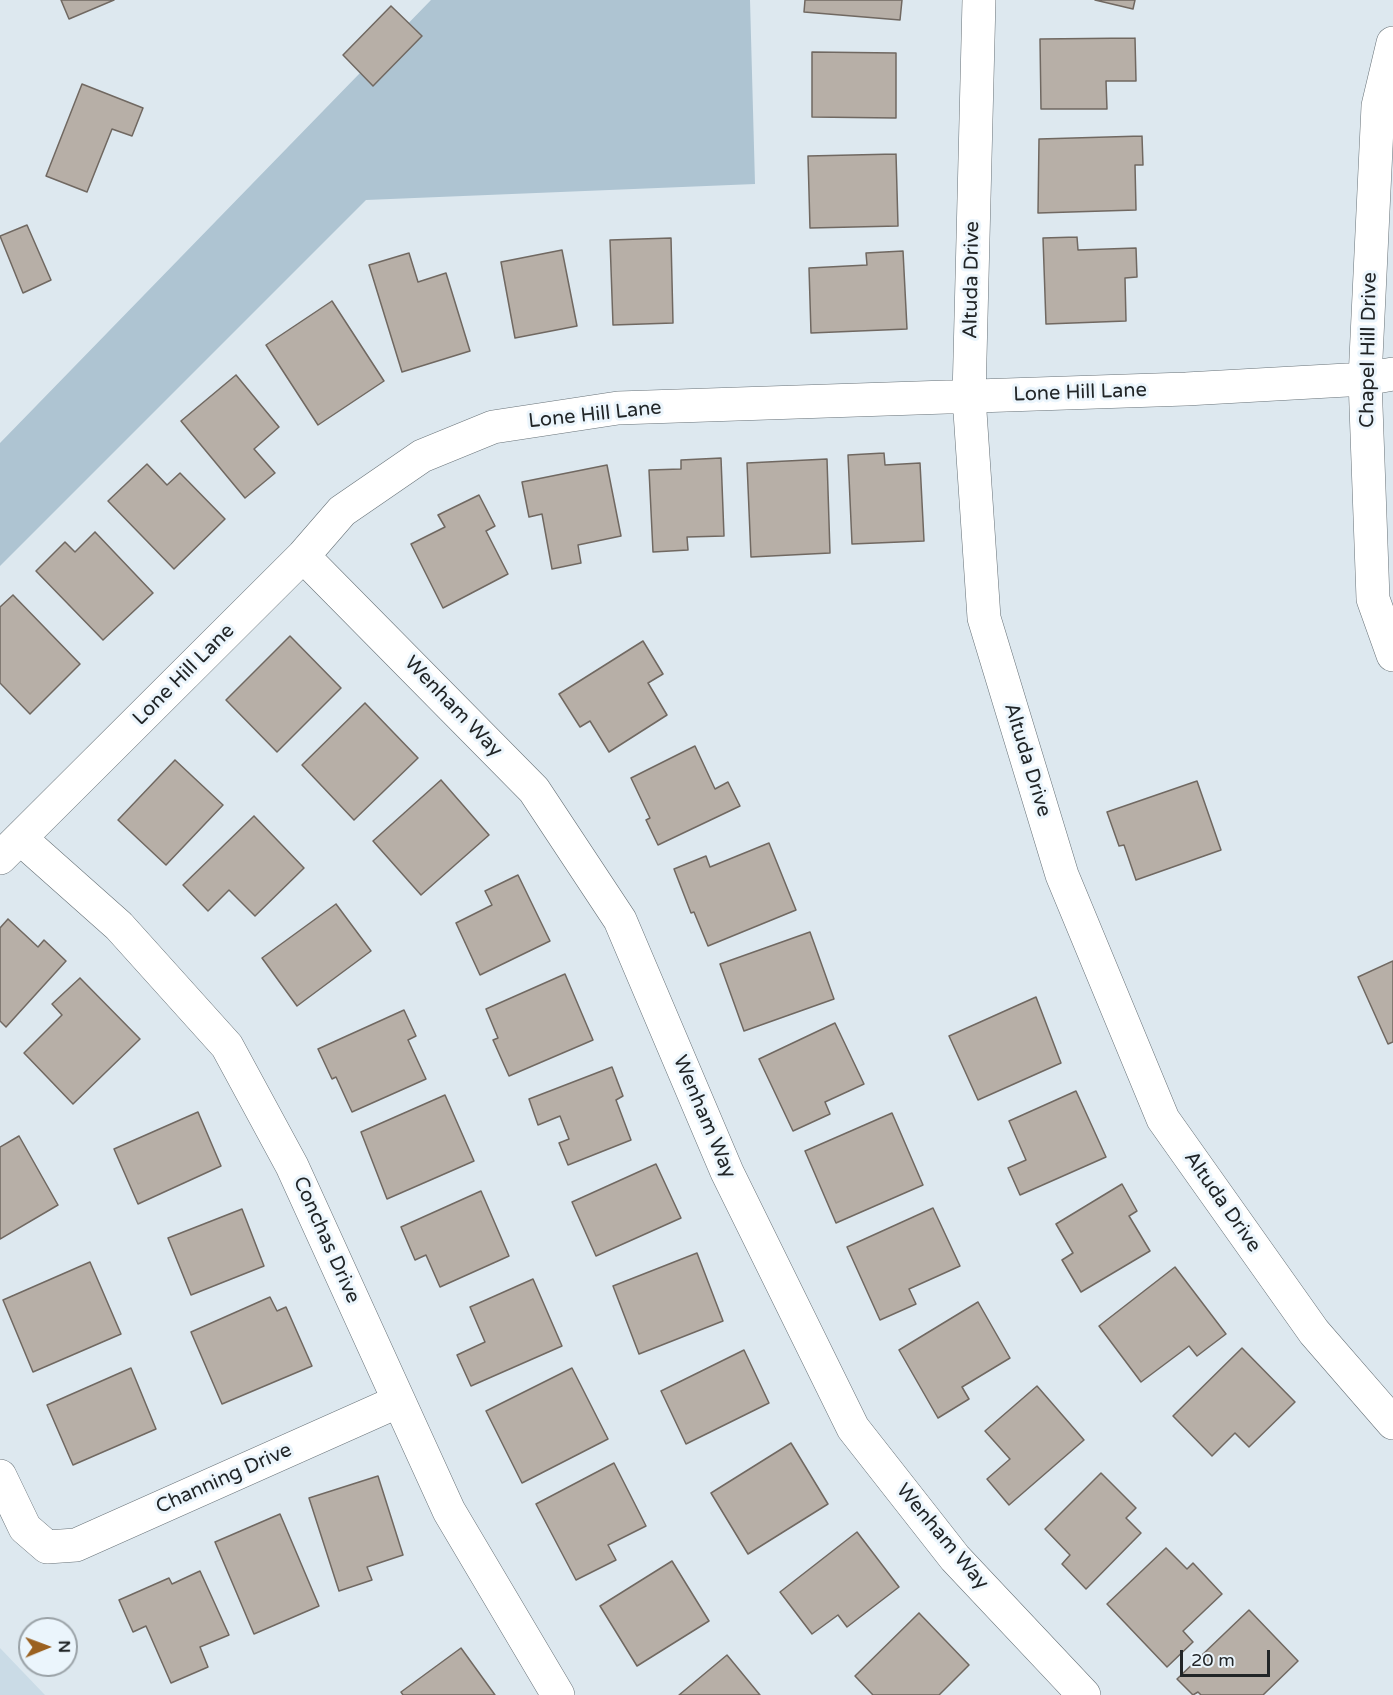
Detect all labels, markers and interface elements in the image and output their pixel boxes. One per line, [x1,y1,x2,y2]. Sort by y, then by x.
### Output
street label: Altuda Drive [959,221,985,339]
street label: Chapel Hill Drive [1356,272,1382,428]
street label: Lone Hill Lane [1013,379,1147,407]
street label: Lone Hill Lane [527,396,663,434]
street label: Lone Hill Lane [128,619,240,731]
street label: Wenham Way [399,652,507,762]
street label: Altuda Drive [998,700,1056,820]
street label: Wenham Way [667,1052,741,1182]
street label: Altuda Drive [1178,1147,1266,1257]
street label: Conchas Drive [287,1173,365,1307]
street label: Channing Drive [152,1438,296,1520]
street label: Wenham Way [891,1479,993,1595]
north arrow [18,1617,78,1677]
scale bar [1183,1638,1273,1676]
text: N [54,1640,74,1653]
text: 20 m [1191,1649,1235,1671]

